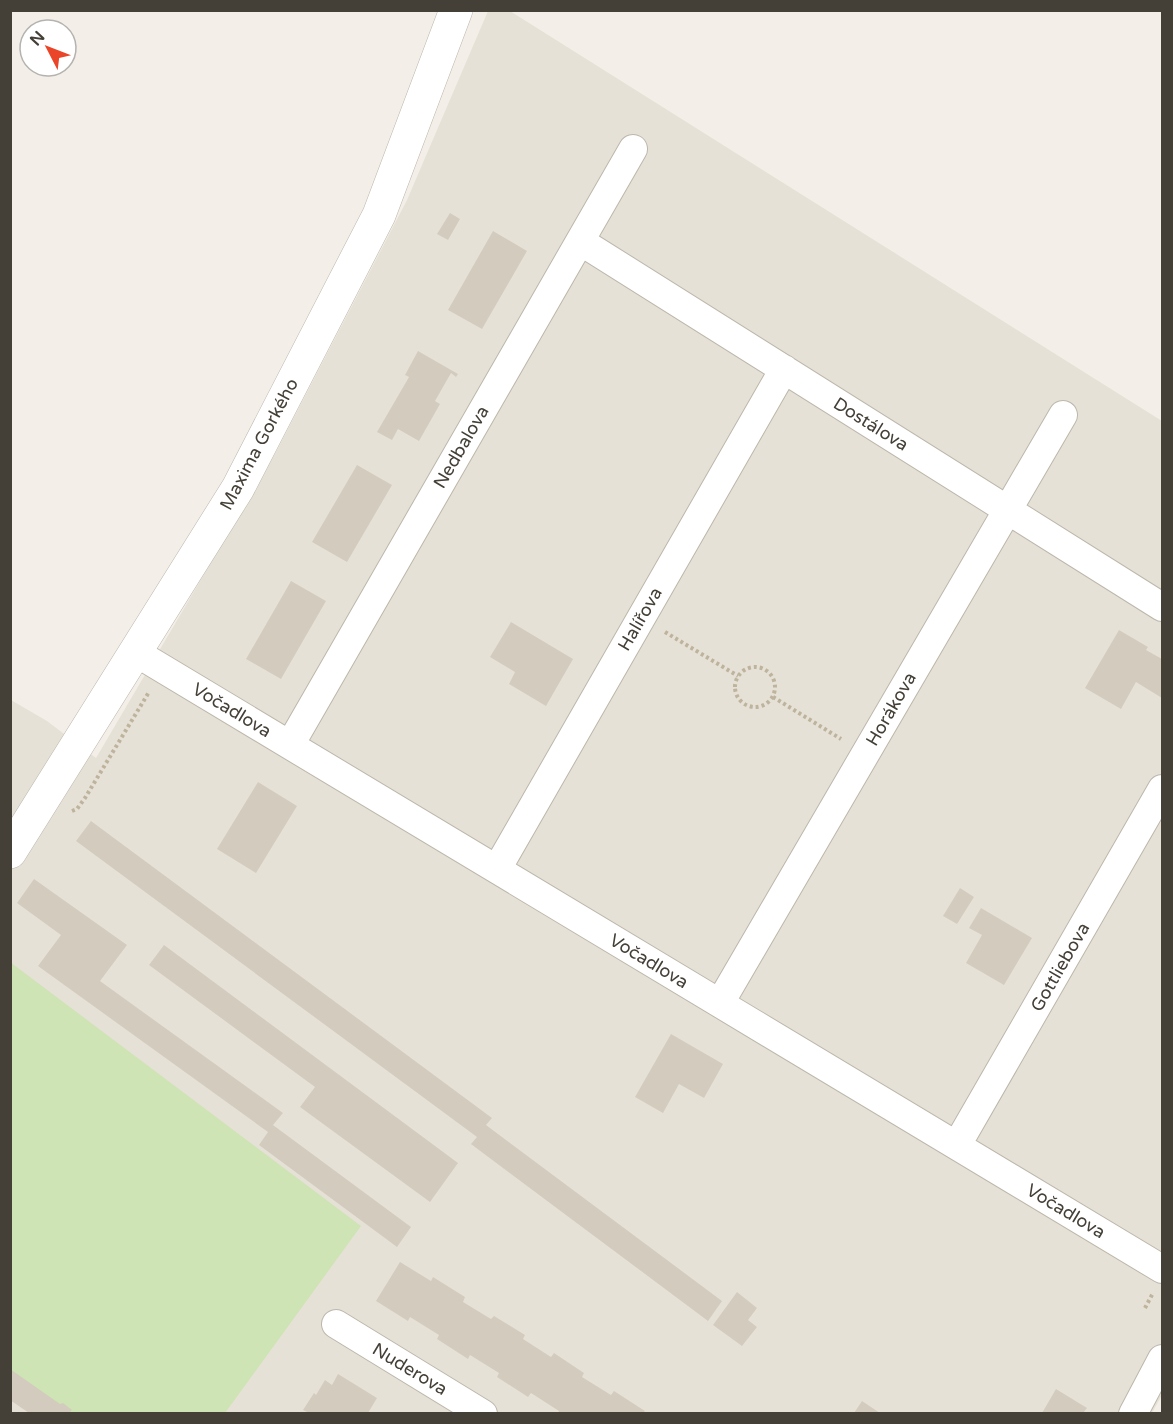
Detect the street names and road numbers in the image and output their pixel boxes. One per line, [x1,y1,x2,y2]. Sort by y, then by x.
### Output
street label: Maxima Gorkého [215,374,303,514]
street label: Dostálova [829,392,913,456]
street label: Nedbalova [428,402,494,492]
street label: Halířova [613,583,667,655]
street label: Horákova [861,668,921,750]
street label: Vočadlova [188,678,276,742]
street label: Gottliebova [1026,919,1094,1015]
street label: Vočadlova [605,929,693,993]
street label: Vočadlova [1022,1179,1110,1243]
street label: Nuderova [368,1338,452,1400]

